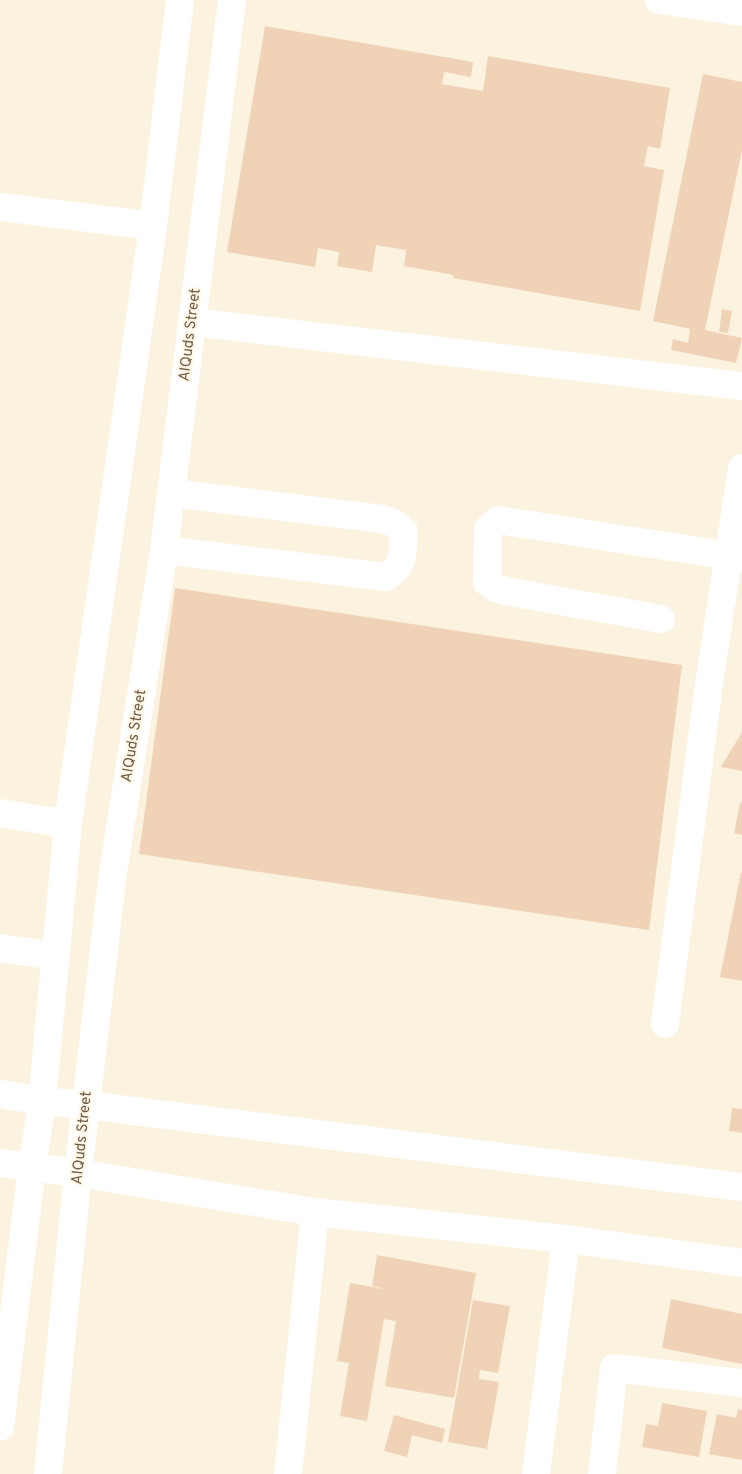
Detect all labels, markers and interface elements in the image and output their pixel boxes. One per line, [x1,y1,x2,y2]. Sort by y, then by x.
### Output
street label: AlQuds Street [176,287,206,383]
street label: AlQuds Street [119,688,151,784]
street label: AlQuds Street [69,1090,97,1186]

